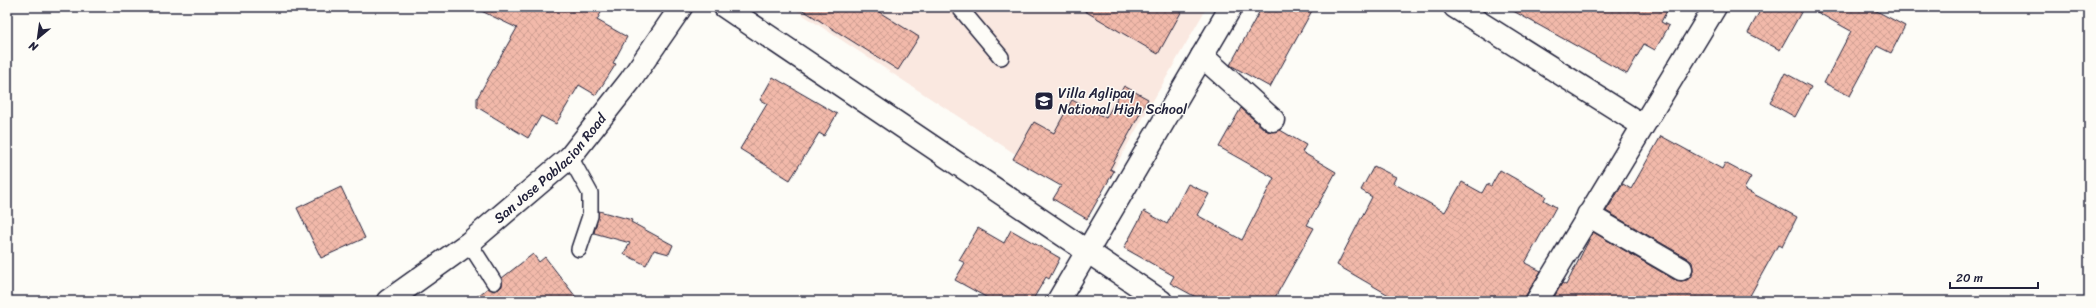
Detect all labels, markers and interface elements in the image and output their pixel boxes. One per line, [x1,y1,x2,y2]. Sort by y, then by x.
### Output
north arrow [18,18,58,58]
text: N [25,36,42,57]
place label: Villa Aglipay National High School [1058,81,1188,122]
school or university icon: Villa Aglipay National High School [1033,90,1055,112]
street label: San Jose Poblacion Road [488,107,614,230]
scale bar [1950,264,2038,290]
text: 20 m [1956,267,1983,289]

